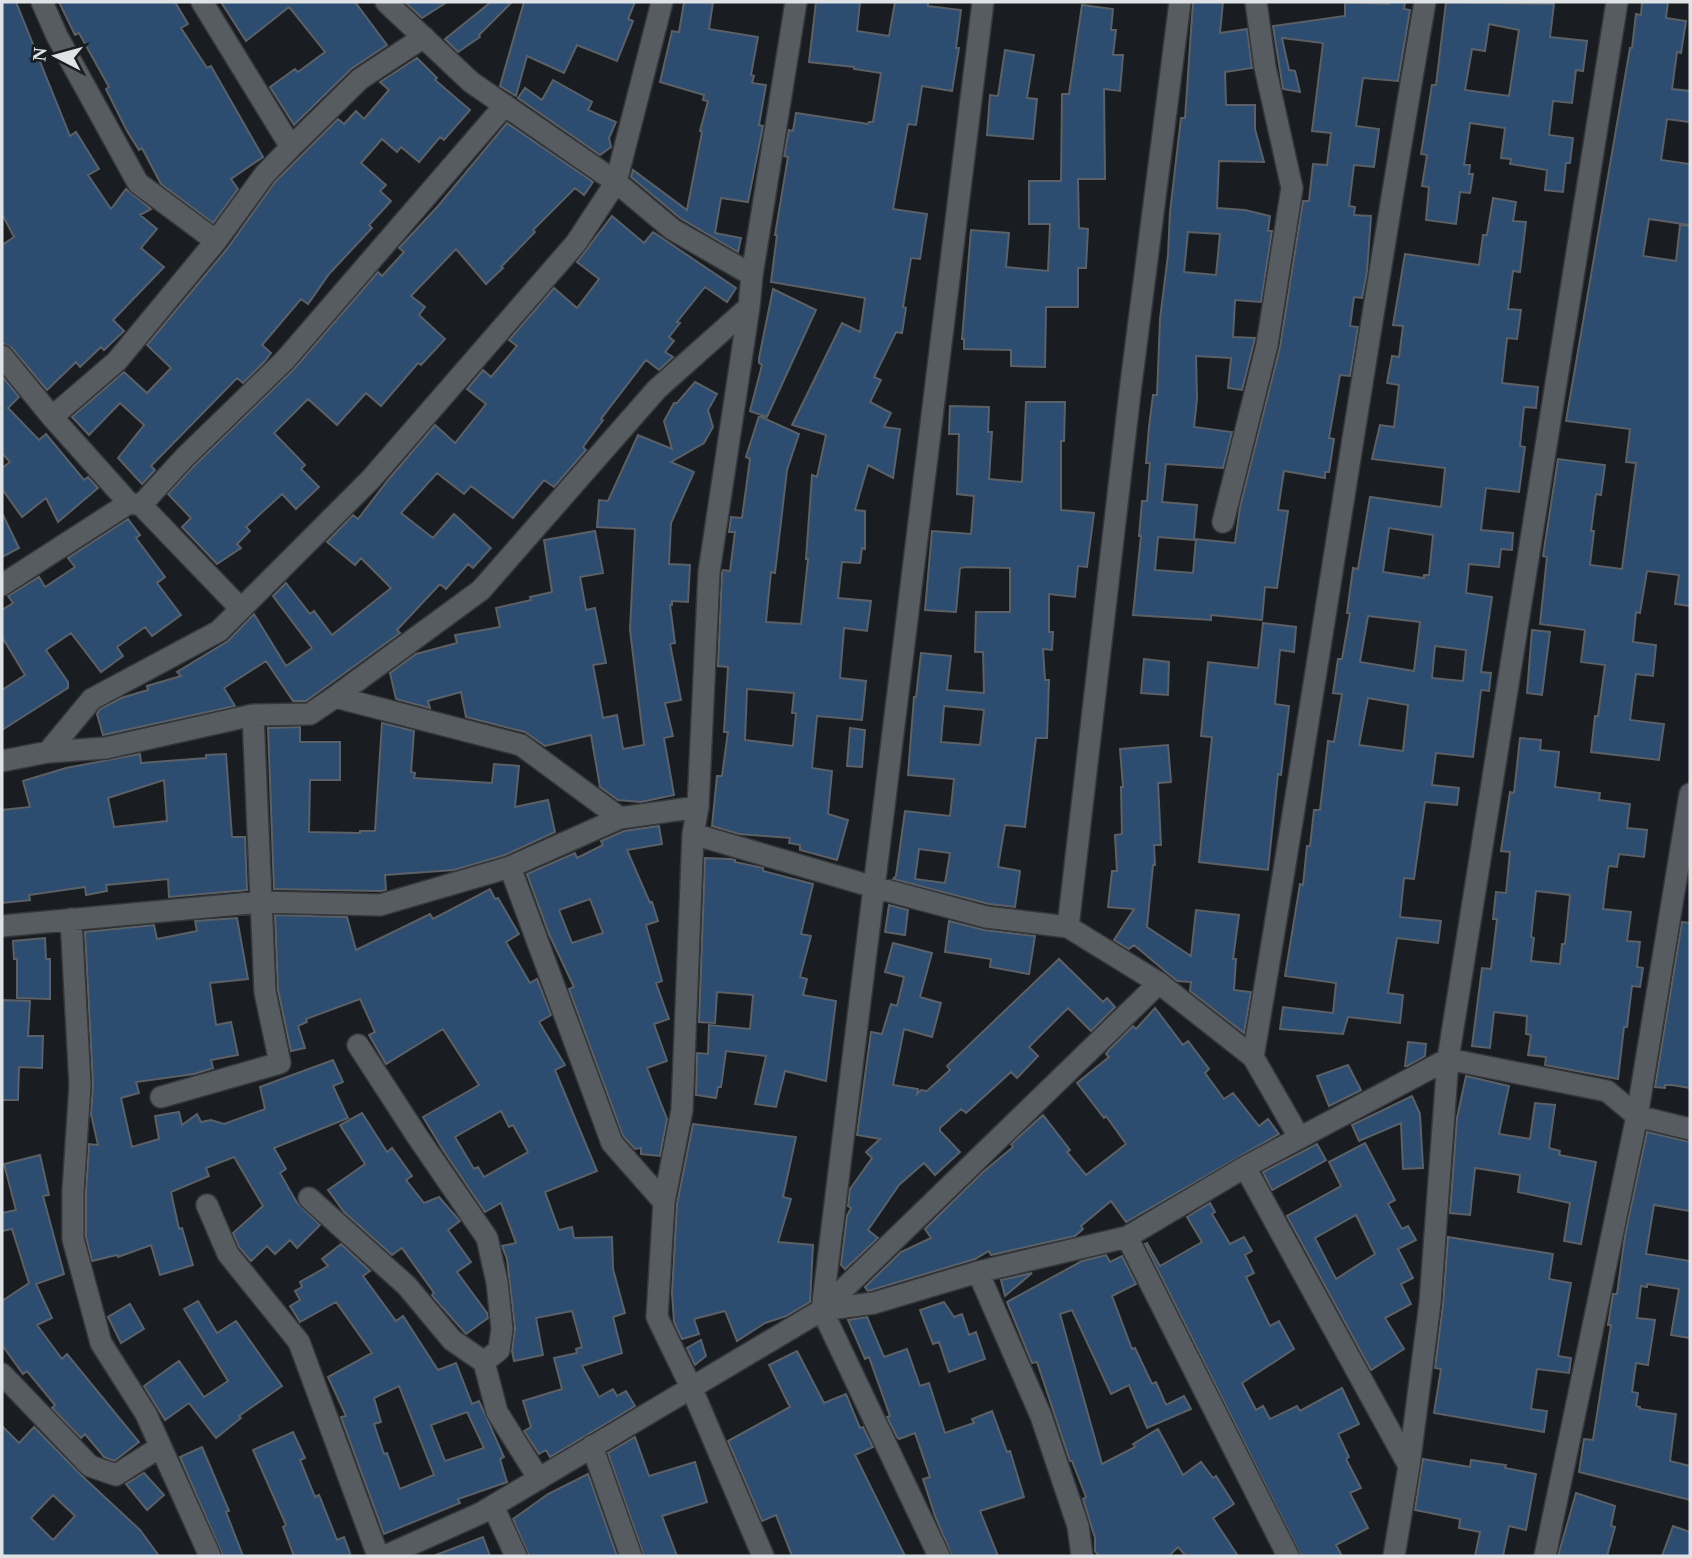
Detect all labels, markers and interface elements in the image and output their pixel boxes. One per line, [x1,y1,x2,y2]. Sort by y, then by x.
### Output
north arrow [21,21,91,91]
text: N [28,46,51,62]

